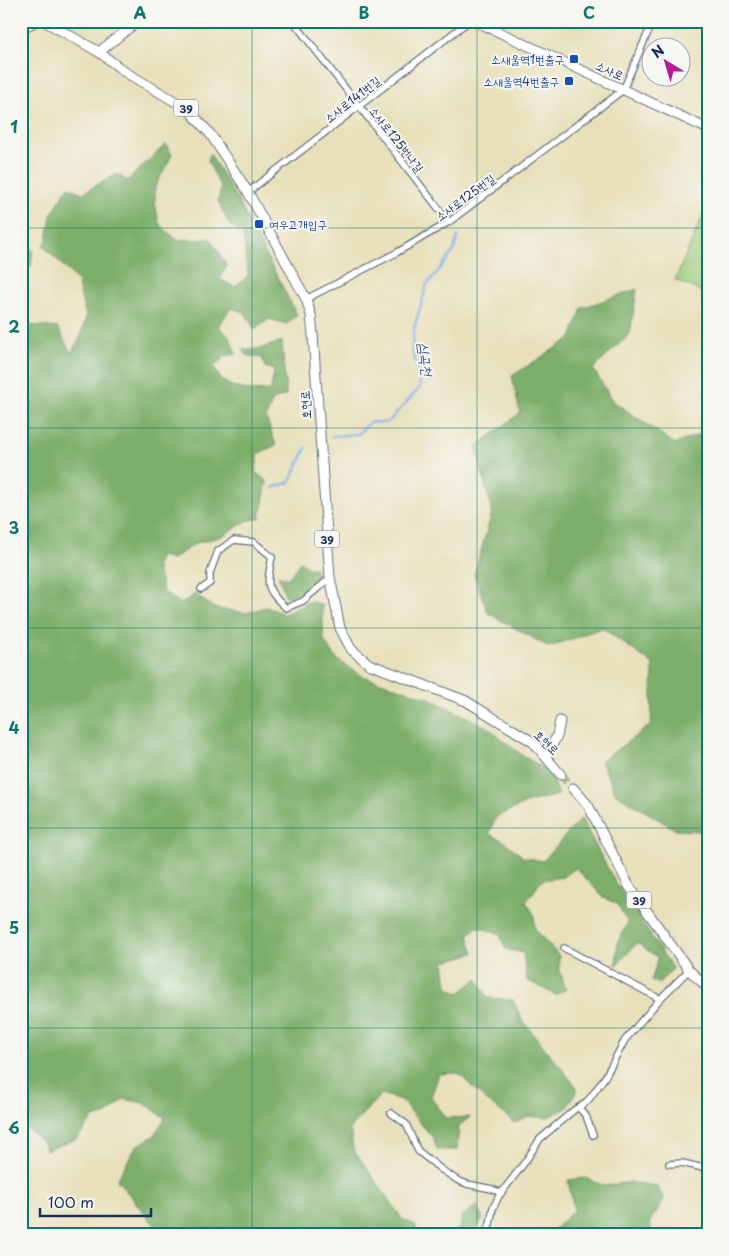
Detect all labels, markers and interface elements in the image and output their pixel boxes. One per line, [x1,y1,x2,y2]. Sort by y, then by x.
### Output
text: A [134,0,147,24]
text: B [359,0,370,24]
text: C [583,0,595,24]
north arrow [642,38,692,88]
text: N [647,40,669,63]
place label: 소새울역1번출구 [491,50,564,68]
marker: 소새울역1번출구 [568,53,580,65]
street label: 소사로 [593,56,627,84]
street label: 소사로141번길 [320,71,384,127]
place label: 소새울역4번출구 [483,72,559,90]
marker: 소새울역4번출구 [563,75,575,87]
road number: 39 [174,100,198,116]
street label: 소사로125번나길 [366,102,429,176]
text: 1 [10,114,18,138]
street label: 소사로125번길 [432,169,499,225]
place label: 여우고개입구 [269,215,327,233]
marker: 여우고개입구 [253,218,265,230]
text: 2 [8,314,20,338]
water label: 심곡천 [414,341,439,379]
street label: 호현로 [295,390,315,420]
text: 3 [9,515,19,539]
road number: 39 [314,530,340,548]
text: 4 [9,715,20,739]
street label: 호현로 [530,725,564,759]
road number: 39 [626,892,652,908]
text: 5 [9,915,19,939]
text: 6 [8,1115,20,1139]
scale bar [40,1186,151,1218]
text: 100 m [48,1190,94,1213]

